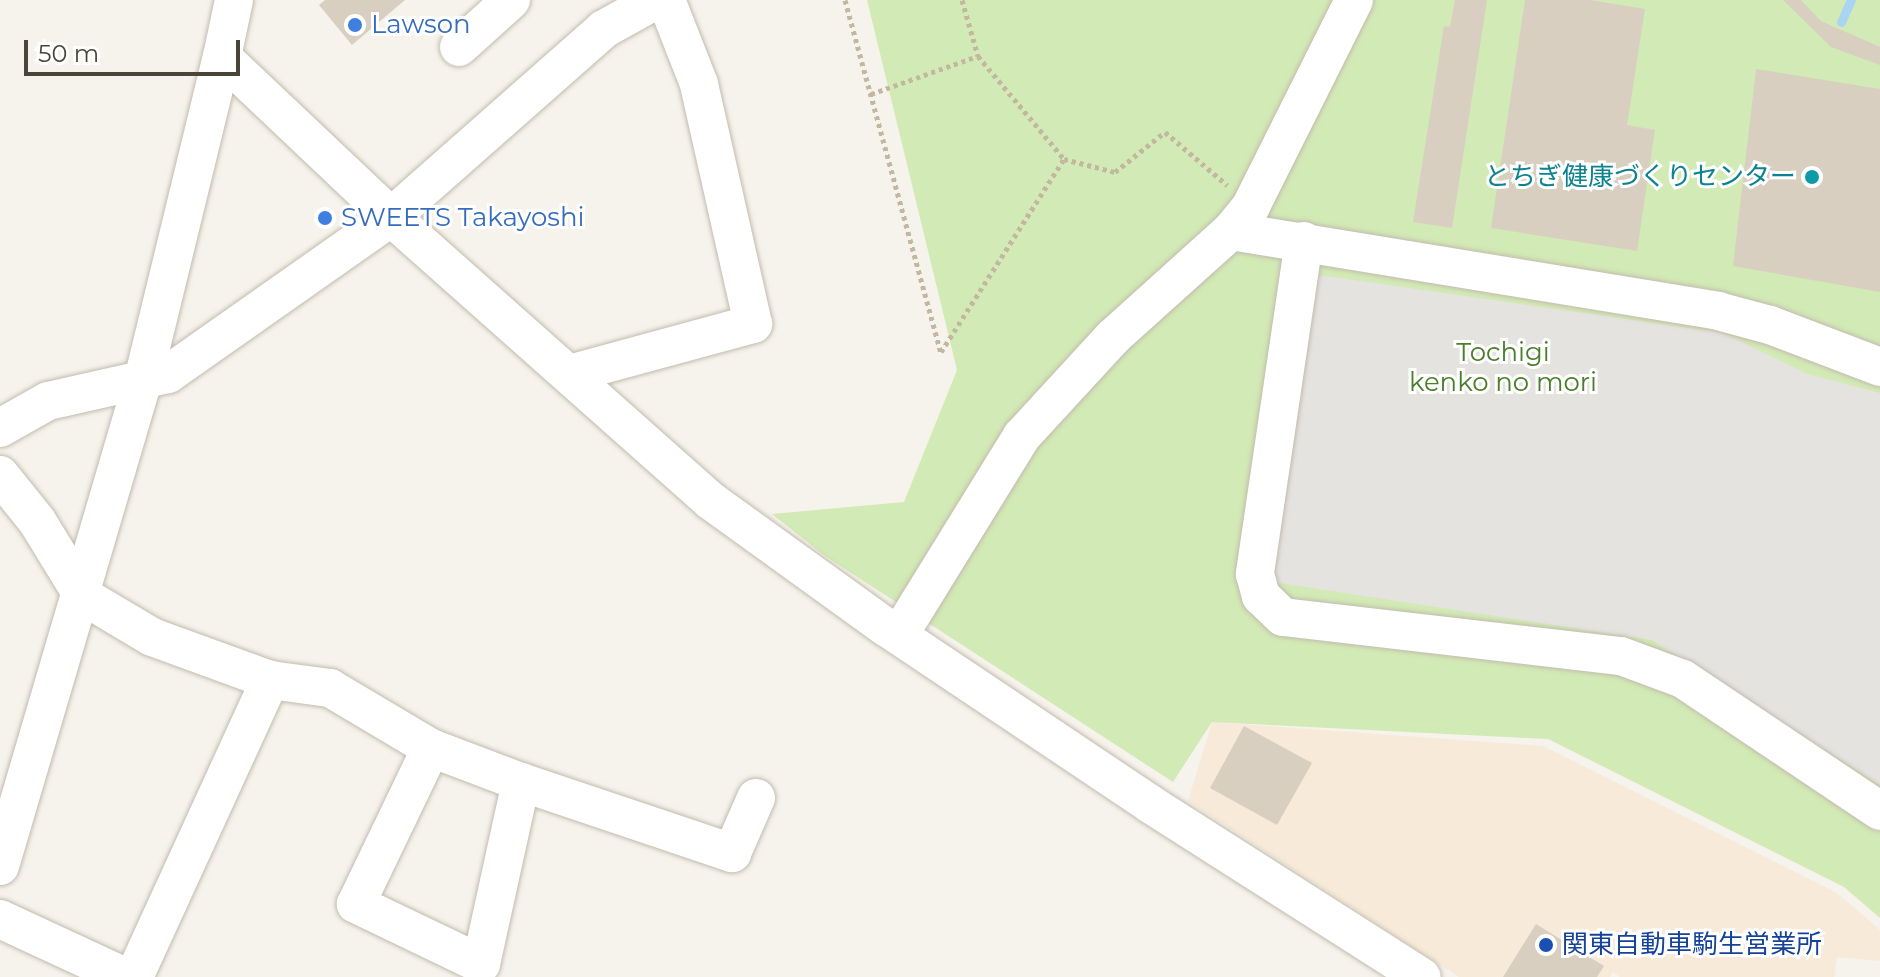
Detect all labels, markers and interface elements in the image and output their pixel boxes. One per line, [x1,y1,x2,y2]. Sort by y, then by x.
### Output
place label: Lawson [371,9,471,41]
marker: Lawson [346,16,364,34]
scale bar [28,24,244,74]
text: 50 m [38,39,99,68]
place label: とちぎ健康づくりセンター [1484,161,1796,193]
marker: とちぎ健康づくりセンター [1803,168,1821,186]
place label: SWEETS Takayoshi [341,202,585,234]
marker: SWEETS Takayoshi [316,209,334,227]
park label: Tochigi kenko no mori [1409,337,1597,398]
place label: 関東自動車駒生営業所 [1562,929,1822,961]
marker: 関東自動車駒生営業所 [1537,936,1555,954]

